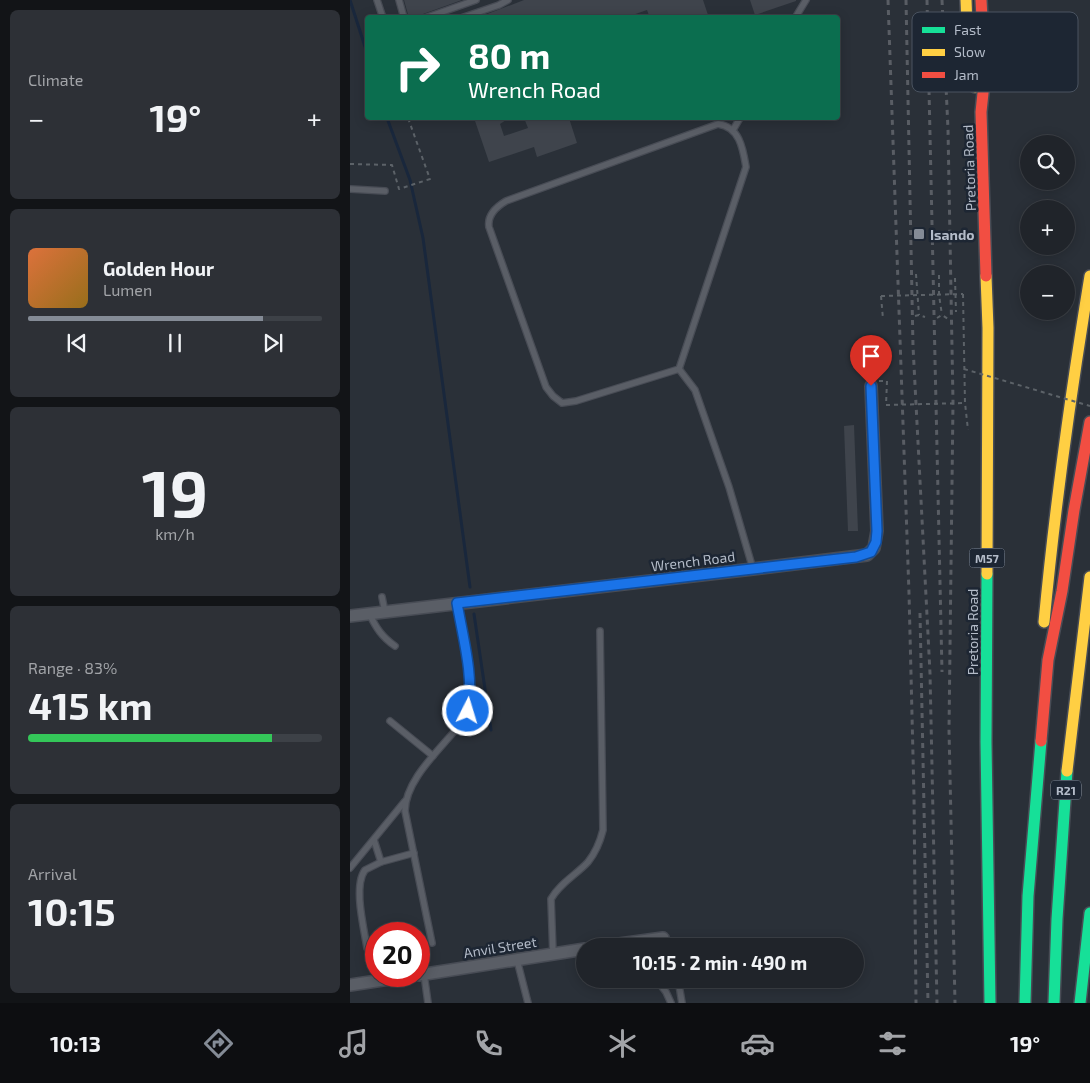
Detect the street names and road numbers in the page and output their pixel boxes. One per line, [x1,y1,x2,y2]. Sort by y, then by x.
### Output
street label: Pretoria Road [959,124,979,212]
street label: Wrench Road [650,547,736,575]
road number: M57 [970,548,1004,568]
street label: Pretoria Road [964,589,981,675]
road number: R21 [1051,780,1081,800]
street label: Anvil Street [462,933,538,961]

